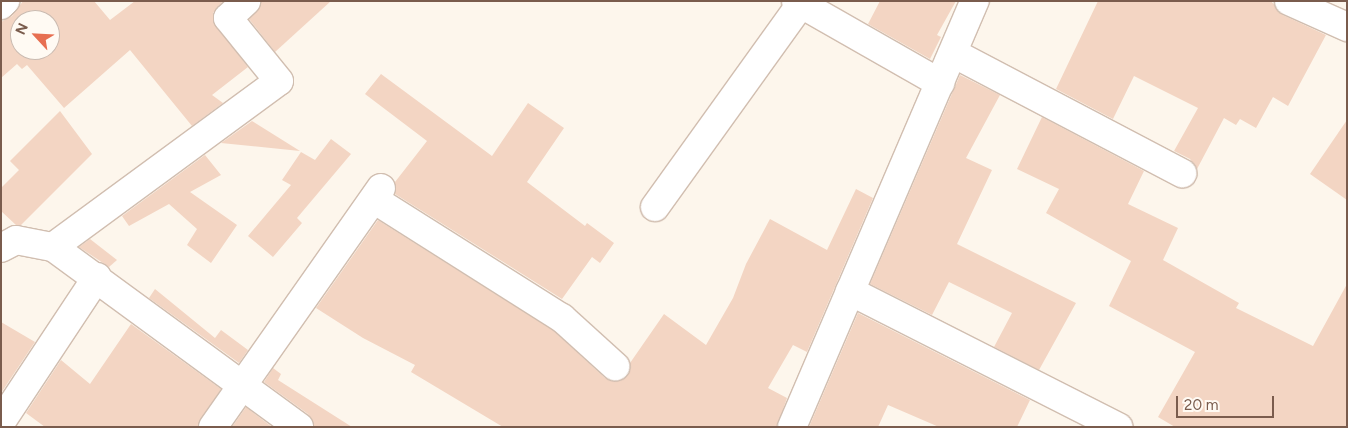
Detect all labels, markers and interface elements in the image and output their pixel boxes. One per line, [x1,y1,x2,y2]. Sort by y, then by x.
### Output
north arrow [10,10,60,60]
text: N [12,20,32,37]
scale bar [1178,386,1276,418]
text: 20 m [1184,396,1218,414]

